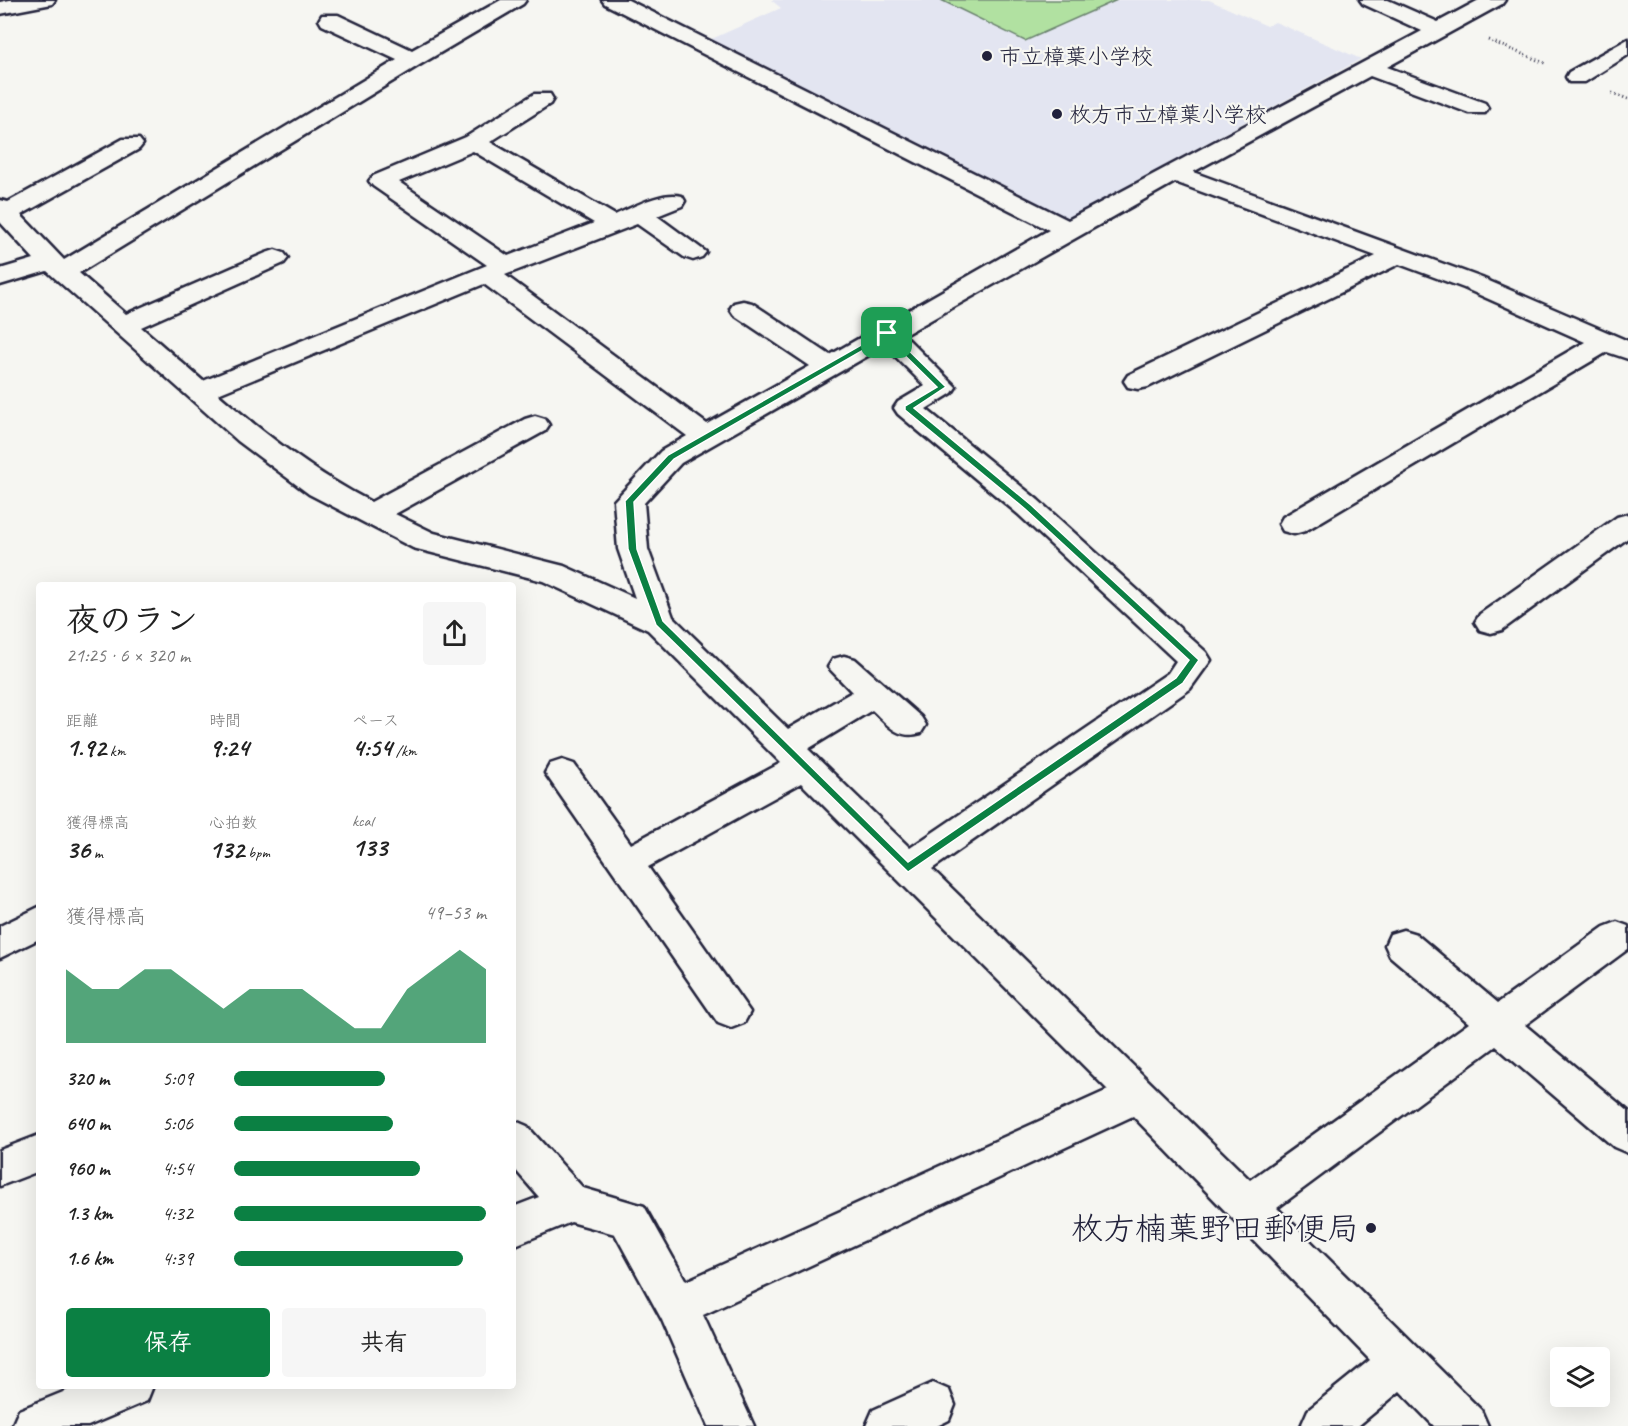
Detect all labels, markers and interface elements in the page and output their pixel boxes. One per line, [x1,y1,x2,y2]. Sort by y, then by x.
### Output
place label: 市立樟葉小学校 [999,43,1153,71]
marker: 市立樟葉小学校 [980,49,994,63]
place label: 枚方市立樟葉小学校 [1069,101,1267,129]
marker: 枚方市立樟葉小学校 [1050,107,1064,121]
pin [861,307,912,358]
icon: arrive [870,316,903,349]
text: 夜のラン [66,599,198,641]
button: share [423,602,486,665]
text: 21:25 · 6 × 320 m [66,643,190,668]
text: 距離 [66,711,98,731]
text: 時間 [209,711,241,731]
text: ペース [352,711,399,731]
text: 1.92 [66,731,106,764]
text: 9:24 [209,731,249,764]
text: 4:54 [352,731,392,764]
text: km [106,741,125,761]
text: /km [392,741,417,761]
text: kcal [352,811,373,831]
text: 獲得標高 [66,813,130,833]
text: 心拍数 [209,813,257,833]
text: 133 [352,831,387,864]
text: 36 [66,833,90,866]
text: 132 [209,833,244,866]
text: m [90,843,103,863]
text: bpm [244,843,270,863]
text: 49–53 m [425,900,486,925]
text: 獲得標高 [66,904,146,929]
text: 320 m [66,1066,109,1091]
text: 5:09 [162,1066,193,1091]
text: 640 m [66,1111,110,1136]
text: 5:06 [162,1111,193,1136]
text: 960 m [66,1156,109,1181]
text: 4:54 [162,1156,193,1181]
text: 1.3 km [66,1201,113,1226]
text: 4:32 [162,1201,193,1226]
place label: 枚方楠葉野田郵便局 [1071,1208,1359,1249]
marker: 枚方楠葉野田郵便局 [1364,1221,1378,1235]
text: 1.6 km [66,1246,113,1271]
text: 4:39 [162,1246,193,1271]
button: 保存 [66,1308,270,1377]
button: 共有 [282,1308,486,1377]
map controls [1550,1347,1610,1407]
button: layers [1550,1347,1610,1407]

